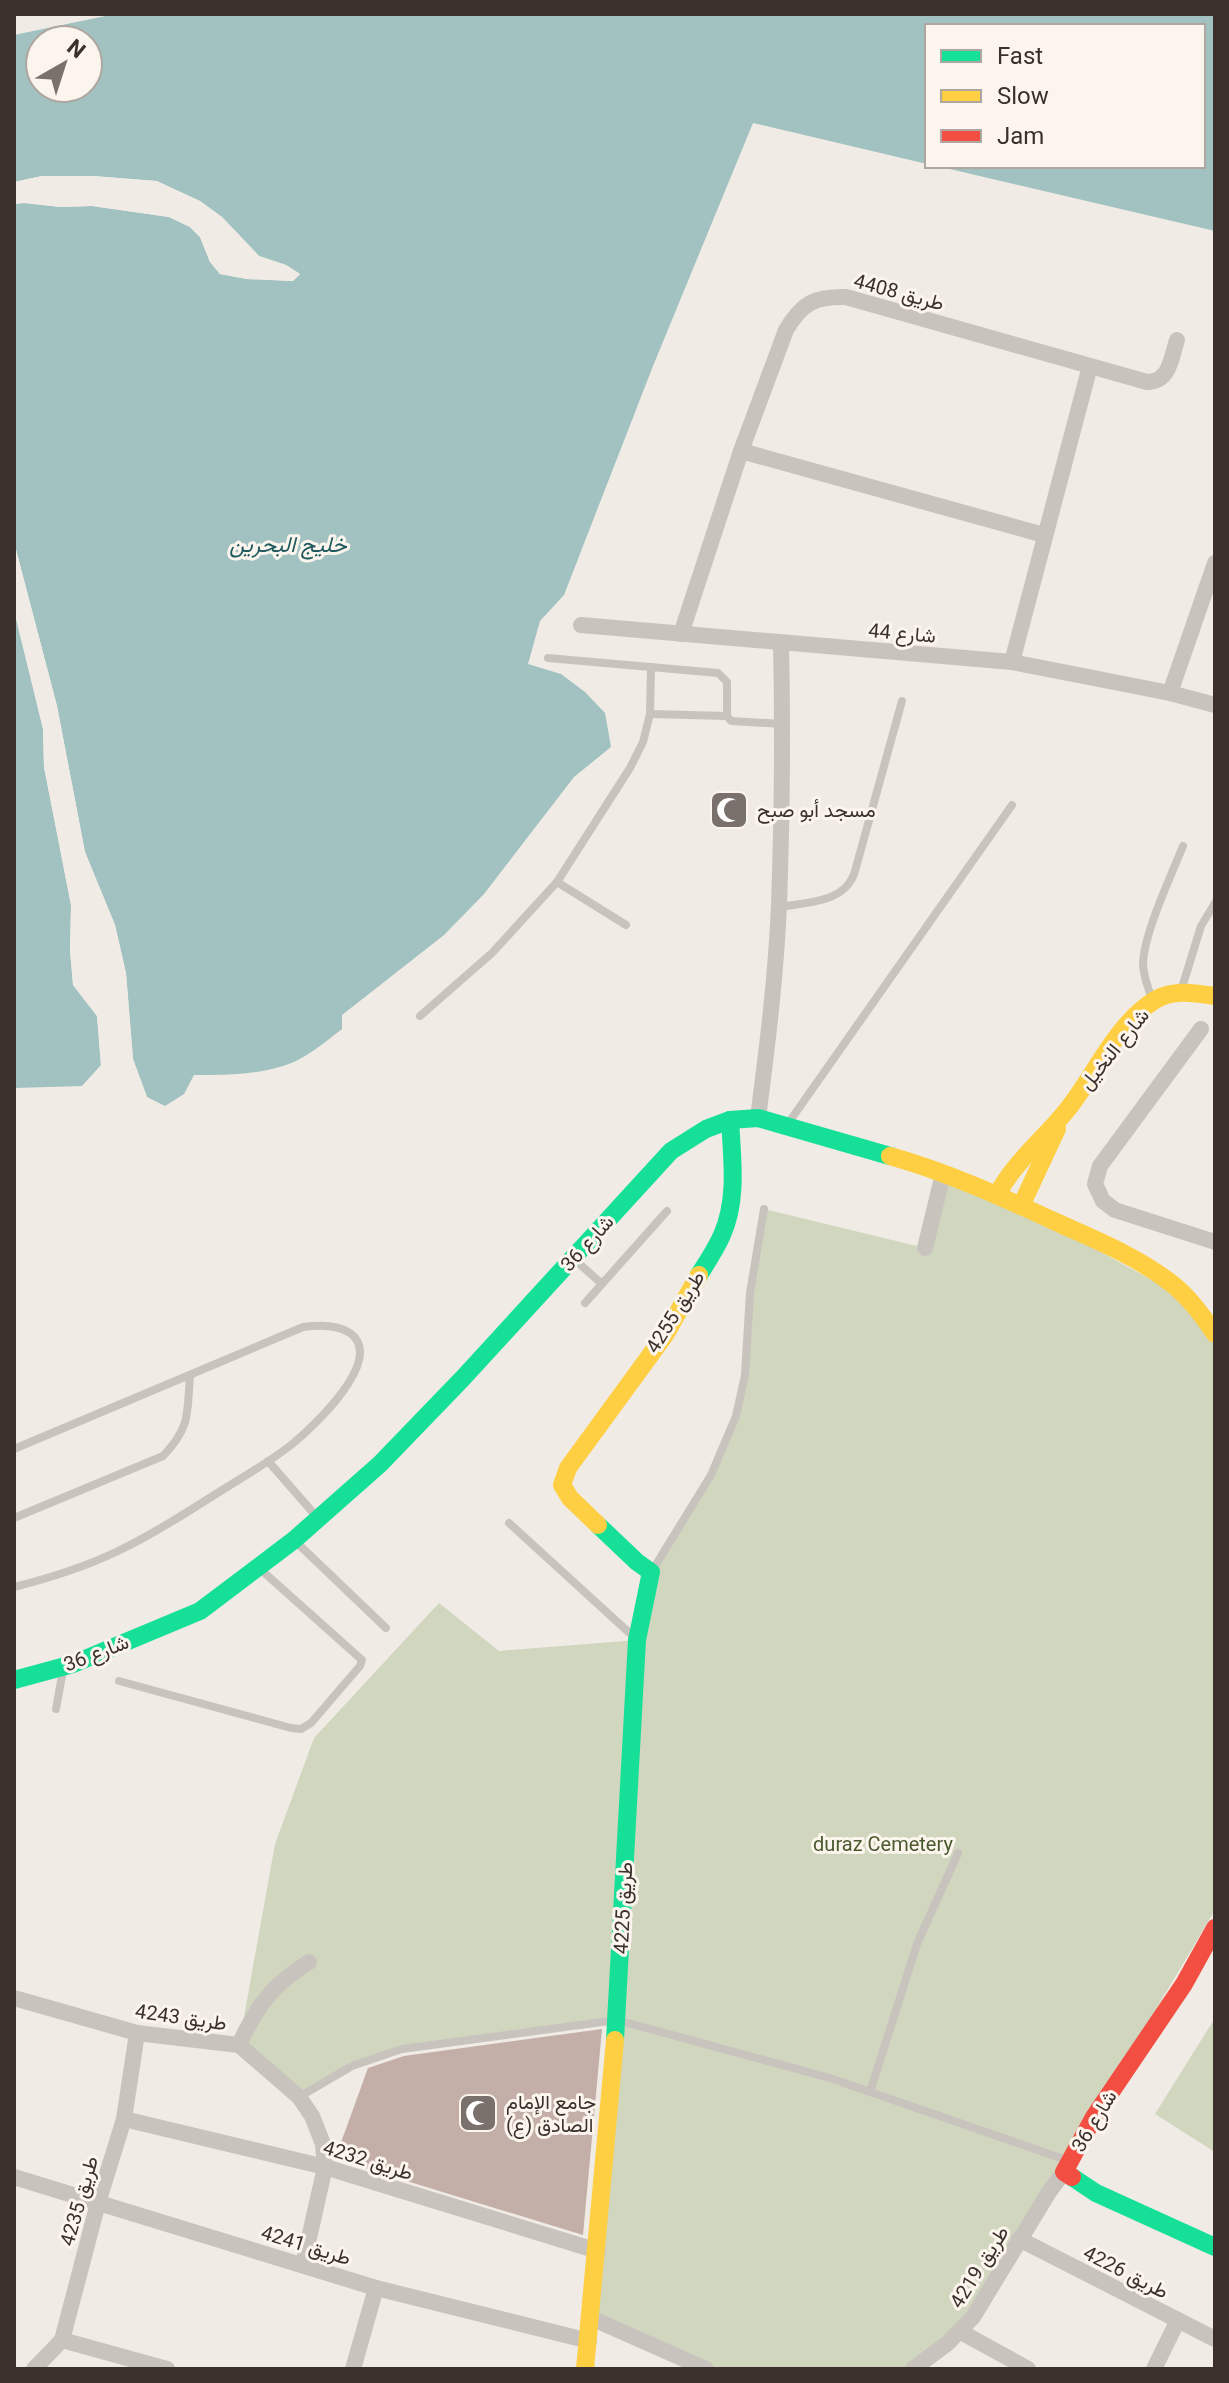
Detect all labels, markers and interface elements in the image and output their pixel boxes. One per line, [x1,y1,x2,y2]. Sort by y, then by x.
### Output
north arrow [24,24,104,104]
legend [925,24,1205,168]
text: N [62,34,90,63]
text: Fast [997,42,1043,70]
text: Slow [997,82,1049,110]
text: Jam [997,122,1044,150]
street label: طريق 4408 [851,268,947,317]
water label: خليج البحرين [229,532,348,560]
street label: شارع 44 [867,618,937,650]
mosque icon: مسجد أبو صبح [708,789,750,831]
place label: مسجد أبو صبح [757,798,876,824]
street label: شارع النخيل [1074,1004,1155,1096]
street label: شارع 36 [555,1210,620,1278]
street label: طريق 4255 [640,1266,710,1358]
street label: شارع 36 [60,1630,133,1678]
park label: duraz Cemetery [813,1832,953,1856]
street label: طريق 4225 [609,1861,638,1955]
street label: طريق 4243 [133,1999,228,2036]
street label: شارع 36 [1066,2086,1123,2157]
place label: جامع الإمام الصادق (ع) [506,2090,596,2139]
mosque icon: جامع الإمام الصادق (ع) [457,2092,499,2134]
street label: طريق 4232 [320,2135,416,2186]
street label: طريق 4235 [55,2153,104,2249]
street label: طريق 4241 [258,2220,354,2271]
street label: طريق 4219 [944,2221,1014,2313]
street label: طريق 4226 [1079,2240,1173,2305]

